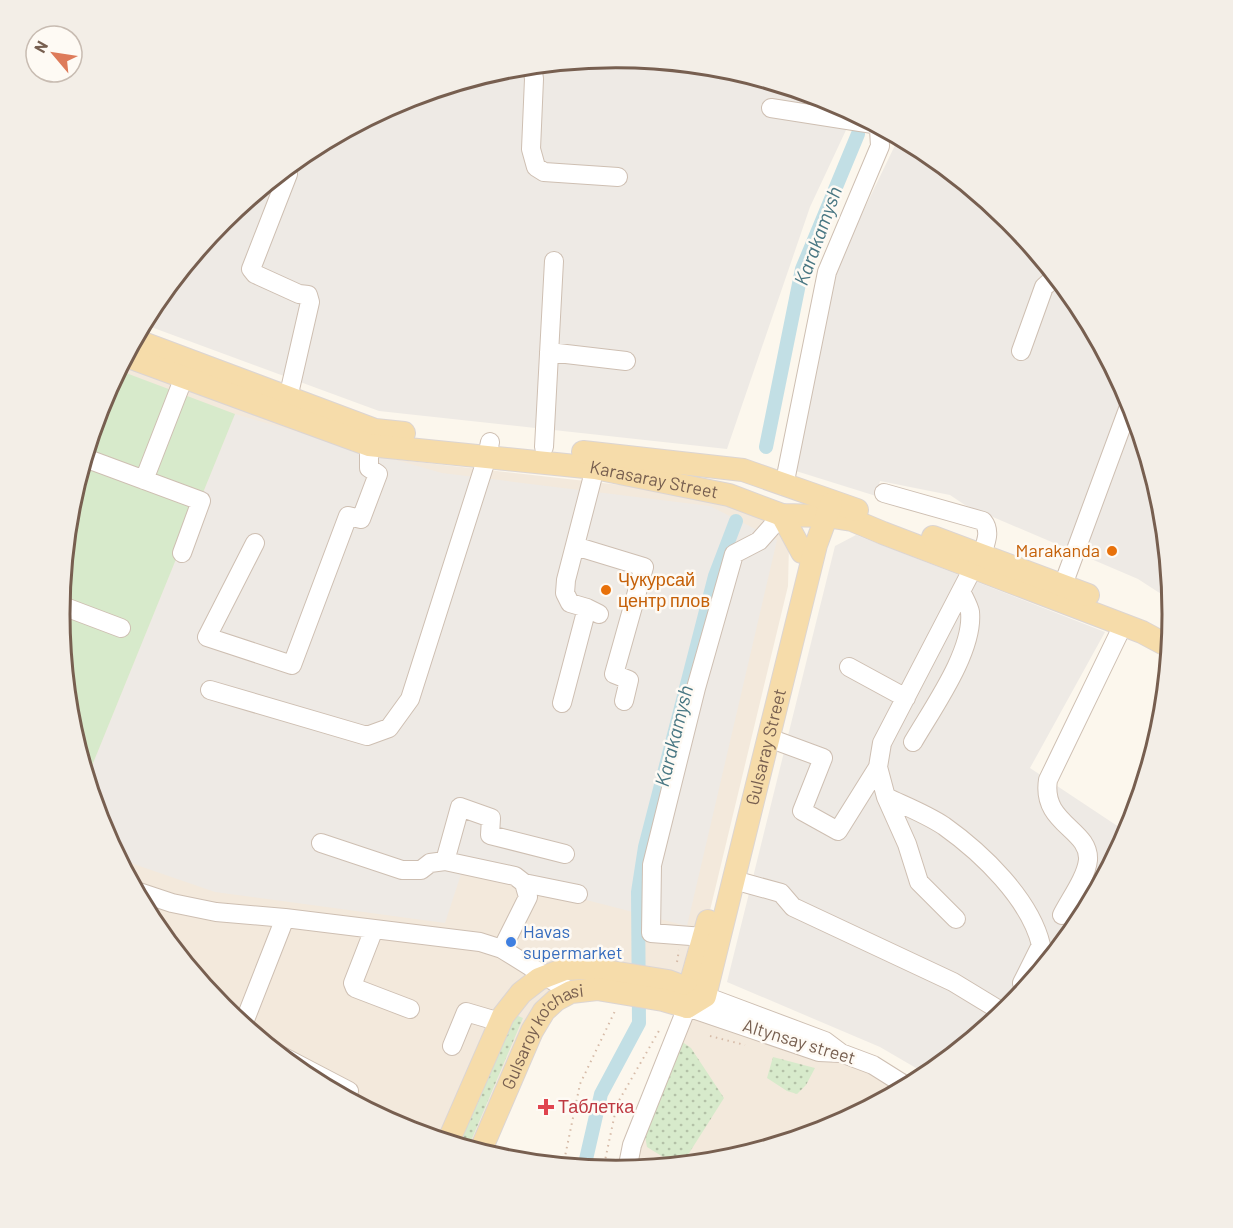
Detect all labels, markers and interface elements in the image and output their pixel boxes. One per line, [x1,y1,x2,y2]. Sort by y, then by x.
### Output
north arrow [24,24,84,84]
text: N [30,37,51,56]
water label: Karakamysh [788,183,846,288]
street label: Karasaray Street [588,455,720,503]
place label: Marakanda [1016,539,1100,561]
marker: Marakanda [1105,544,1119,558]
place label: Чукурсай центр плов [618,568,710,611]
marker: Чукурсай центр плов [599,583,613,597]
water label: Karakamysh [649,683,697,789]
street label: Gulsaray Street [740,686,790,807]
place label: Havas supermarket [523,920,623,963]
marker: Havas supermarket [504,935,518,949]
street label: Gulsaroy ko'chasi [496,979,585,1093]
street label: Altynsay street [740,1013,858,1069]
place label: Таблетка [558,1095,635,1117]
marker: Таблетка [539,1100,553,1114]

